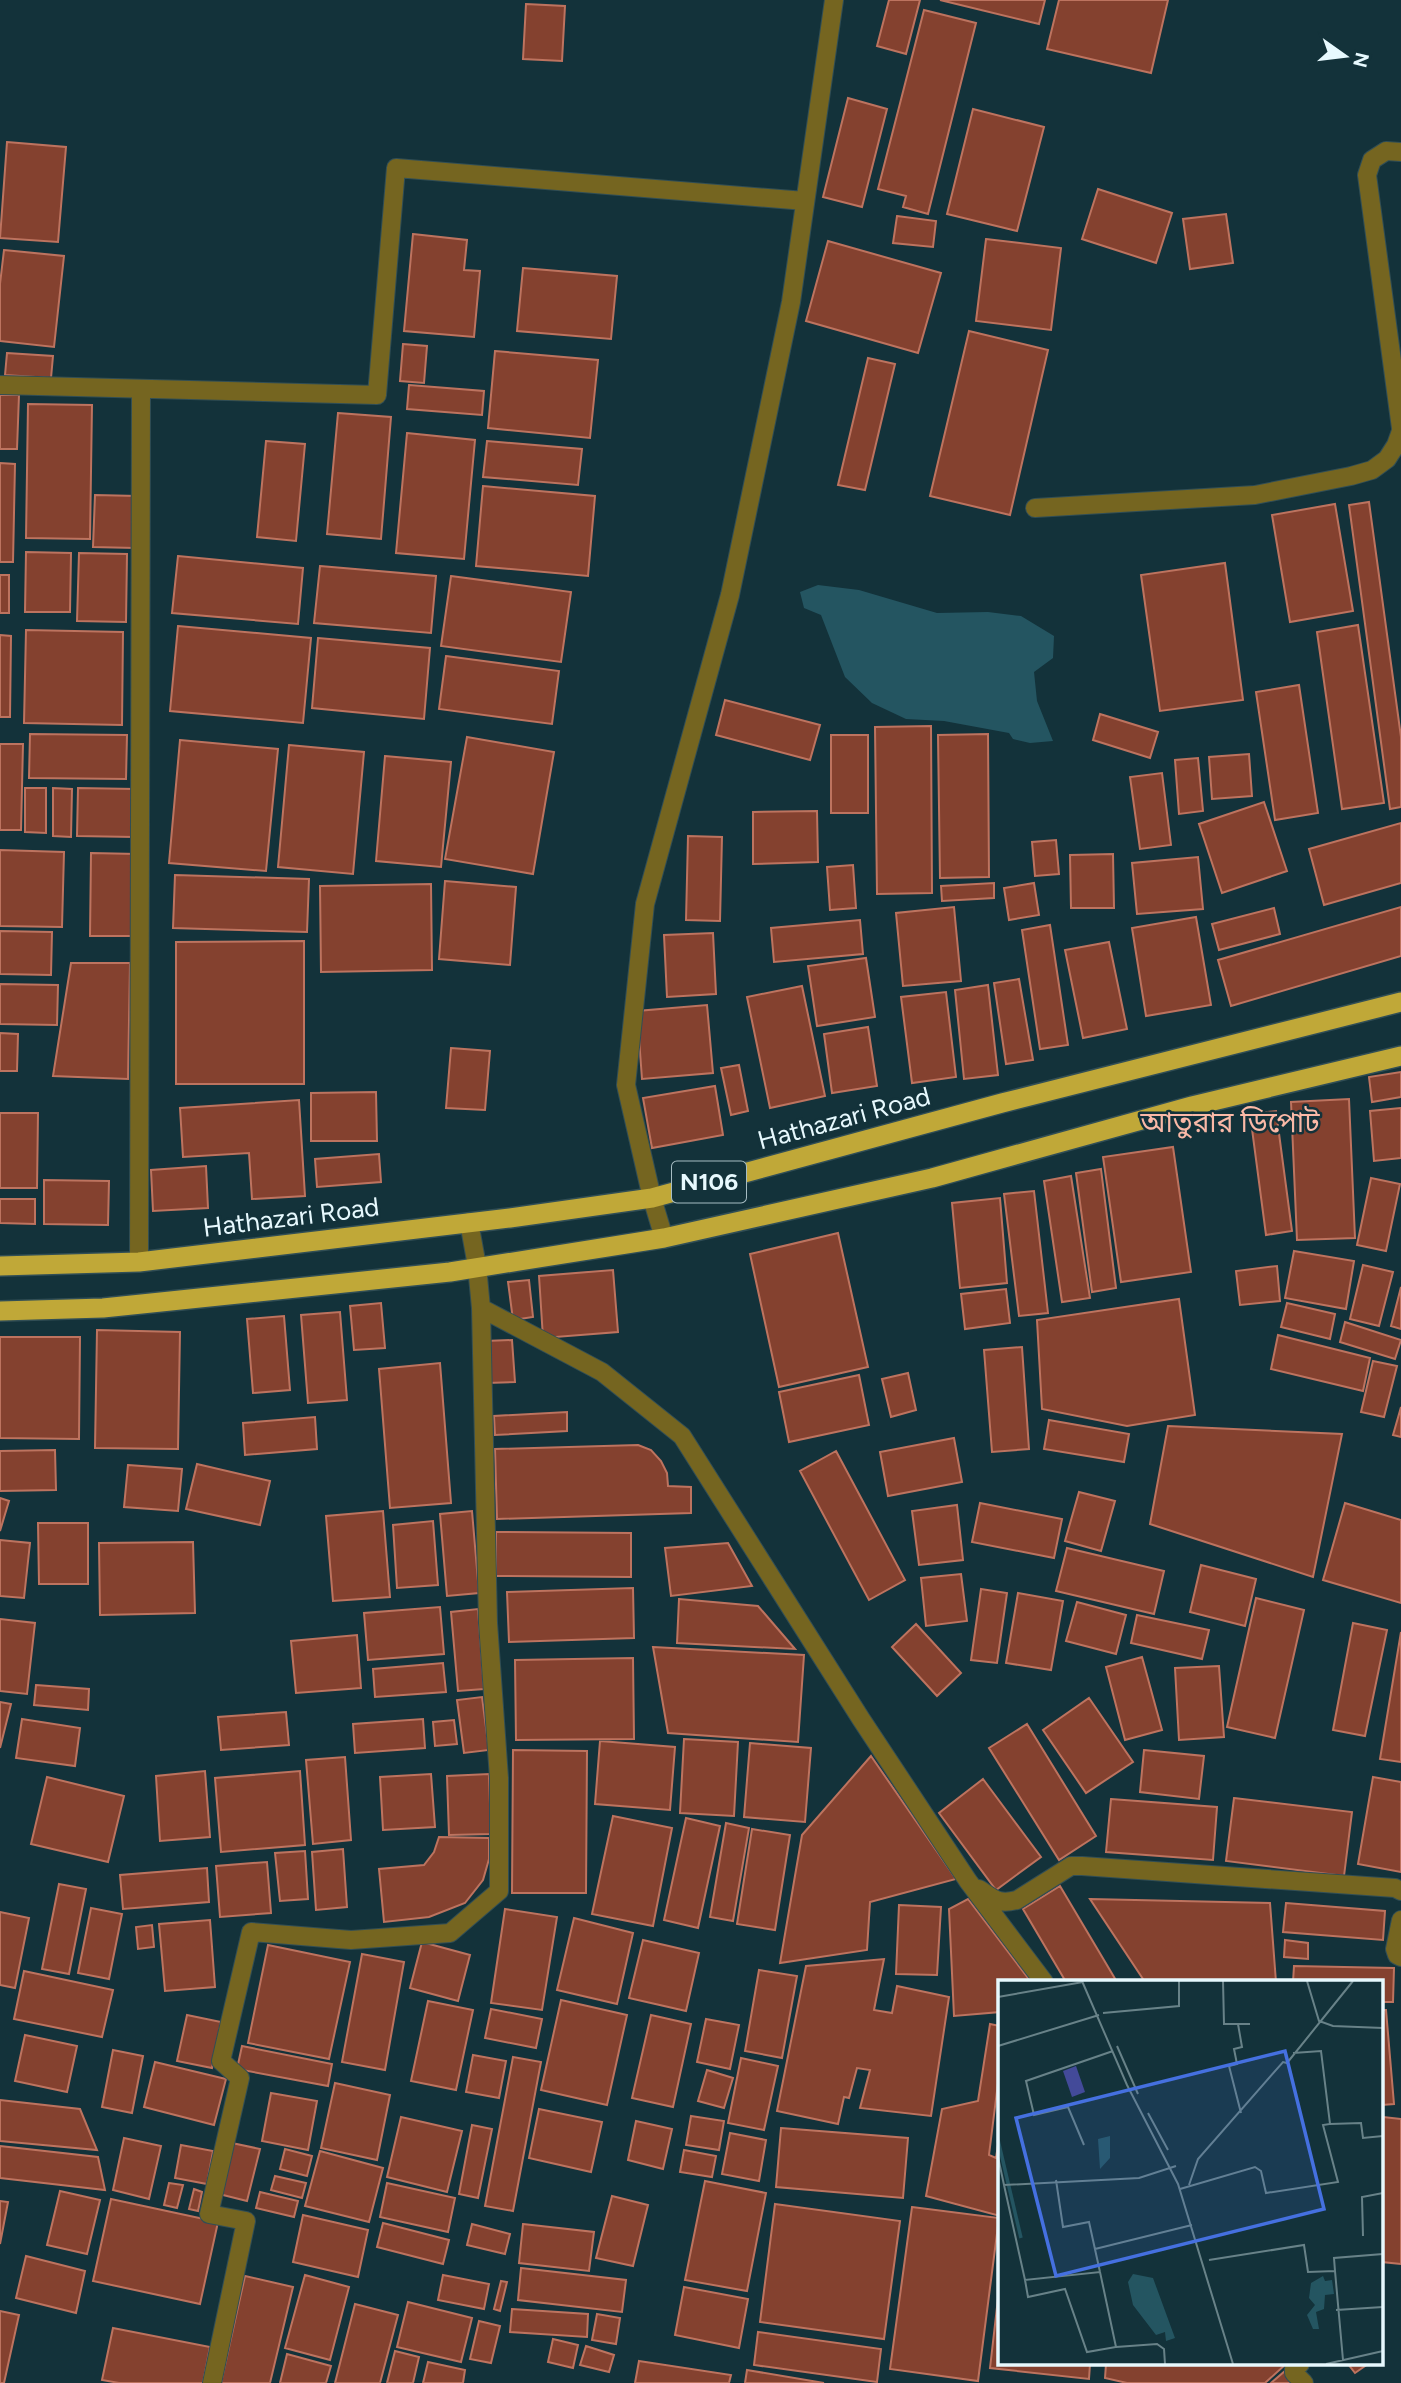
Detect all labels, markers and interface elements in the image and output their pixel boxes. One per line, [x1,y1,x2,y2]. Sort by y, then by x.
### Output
north arrow [1310,21,1380,91]
text: N [1348,50,1374,70]
street label: Hathazari Road [754,1080,934,1156]
district label: আতুরার ডিপোট [1139,1105,1320,1139]
road number: N106 [672,1162,746,1202]
street label: Hathazari Road [201,1190,381,1244]
inset map [998,1980,1384,2366]

